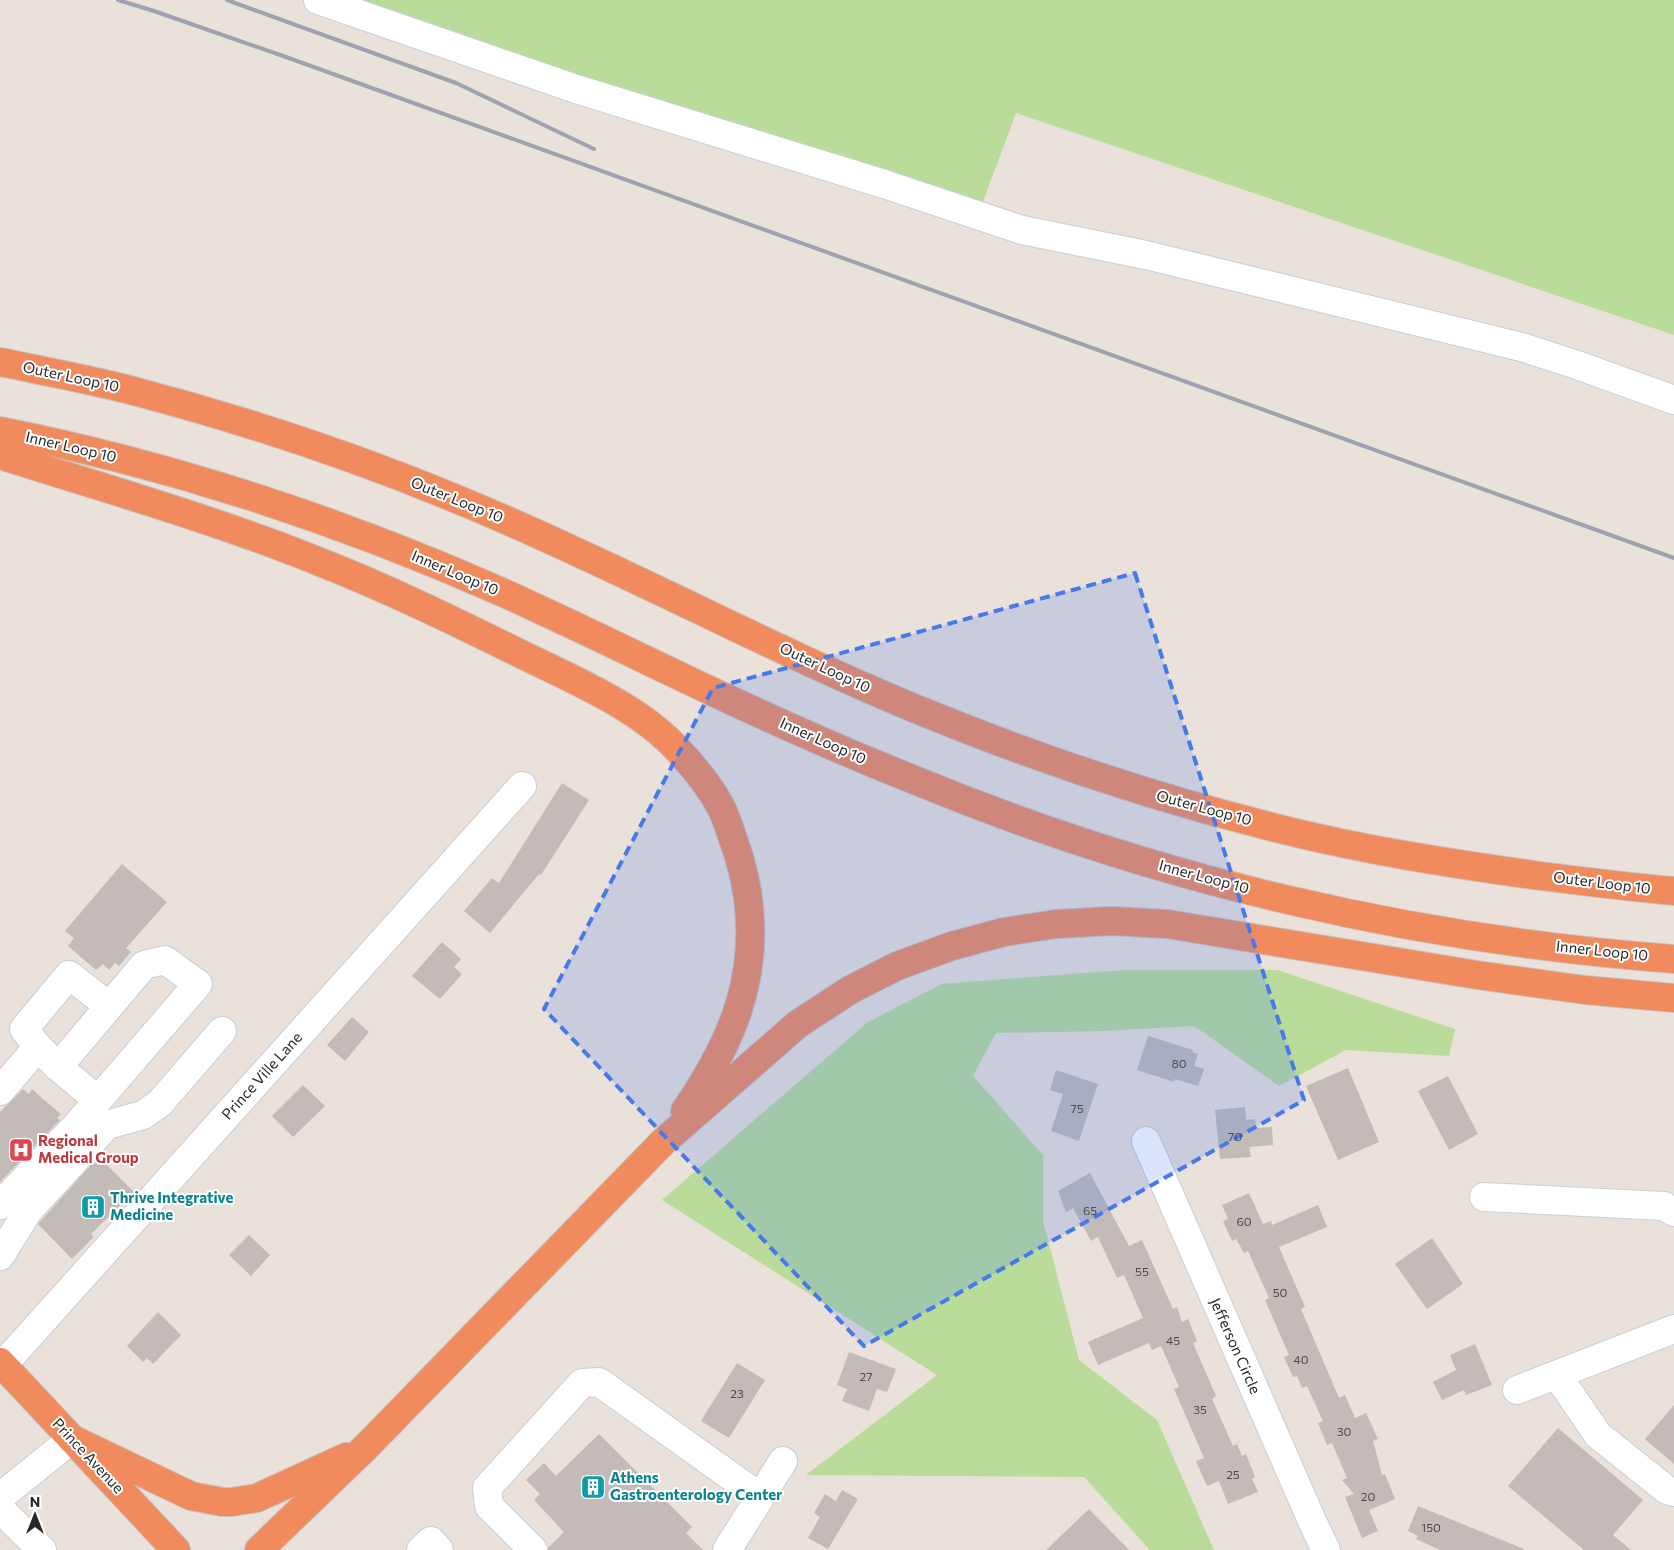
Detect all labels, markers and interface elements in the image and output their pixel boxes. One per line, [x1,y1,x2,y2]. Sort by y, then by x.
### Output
street label: Outer Loop 10 [21,357,121,395]
street label: Inner Loop 10 [24,427,118,465]
street label: Outer Loop 10 [409,472,506,526]
street label: Inner Loop 10 [409,546,502,598]
street label: Outer Loop 10 [777,638,874,696]
street label: Inner Loop 10 [777,713,869,767]
street label: Outer Loop 10 [1155,786,1254,828]
street label: Inner Loop 10 [1157,855,1251,897]
street label: Outer Loop 10 [1552,867,1652,897]
street label: Inner Loop 10 [1555,936,1649,964]
street label: Prince Ville Lane [217,1028,305,1123]
house number: 80 [1171,1056,1187,1070]
house number: 75 [1070,1101,1084,1115]
house number: 70 [1228,1129,1242,1143]
place label: Regional Medical Group [38,1131,139,1166]
hospital icon: Regional Medical Group [8,1137,34,1163]
place label: Thrive Integrative Medicine [110,1188,233,1223]
building icon: Thrive Integrative Medicine [80,1194,106,1220]
house number: 65 [1083,1203,1097,1217]
house number: 60 [1236,1214,1252,1228]
house number: 55 [1135,1264,1149,1278]
house number: 50 [1273,1285,1288,1299]
street label: Jefferson Circle [1207,1295,1265,1396]
house number: 45 [1166,1333,1180,1347]
house number: 40 [1293,1352,1309,1366]
house number: 27 [860,1369,872,1383]
house number: 23 [730,1386,744,1400]
house number: 35 [1193,1402,1207,1416]
street label: Prince Avenue [49,1414,128,1497]
house number: 30 [1337,1424,1352,1438]
house number: 25 [1226,1467,1240,1481]
place label: Athens Gastroenterology Center [610,1468,782,1503]
building icon: Athens Gastroenterology Center [580,1474,606,1500]
house number: 20 [1361,1489,1375,1503]
north arrow [10,1490,60,1540]
text: N [30,1493,40,1510]
house number: 150 [1421,1520,1441,1534]

